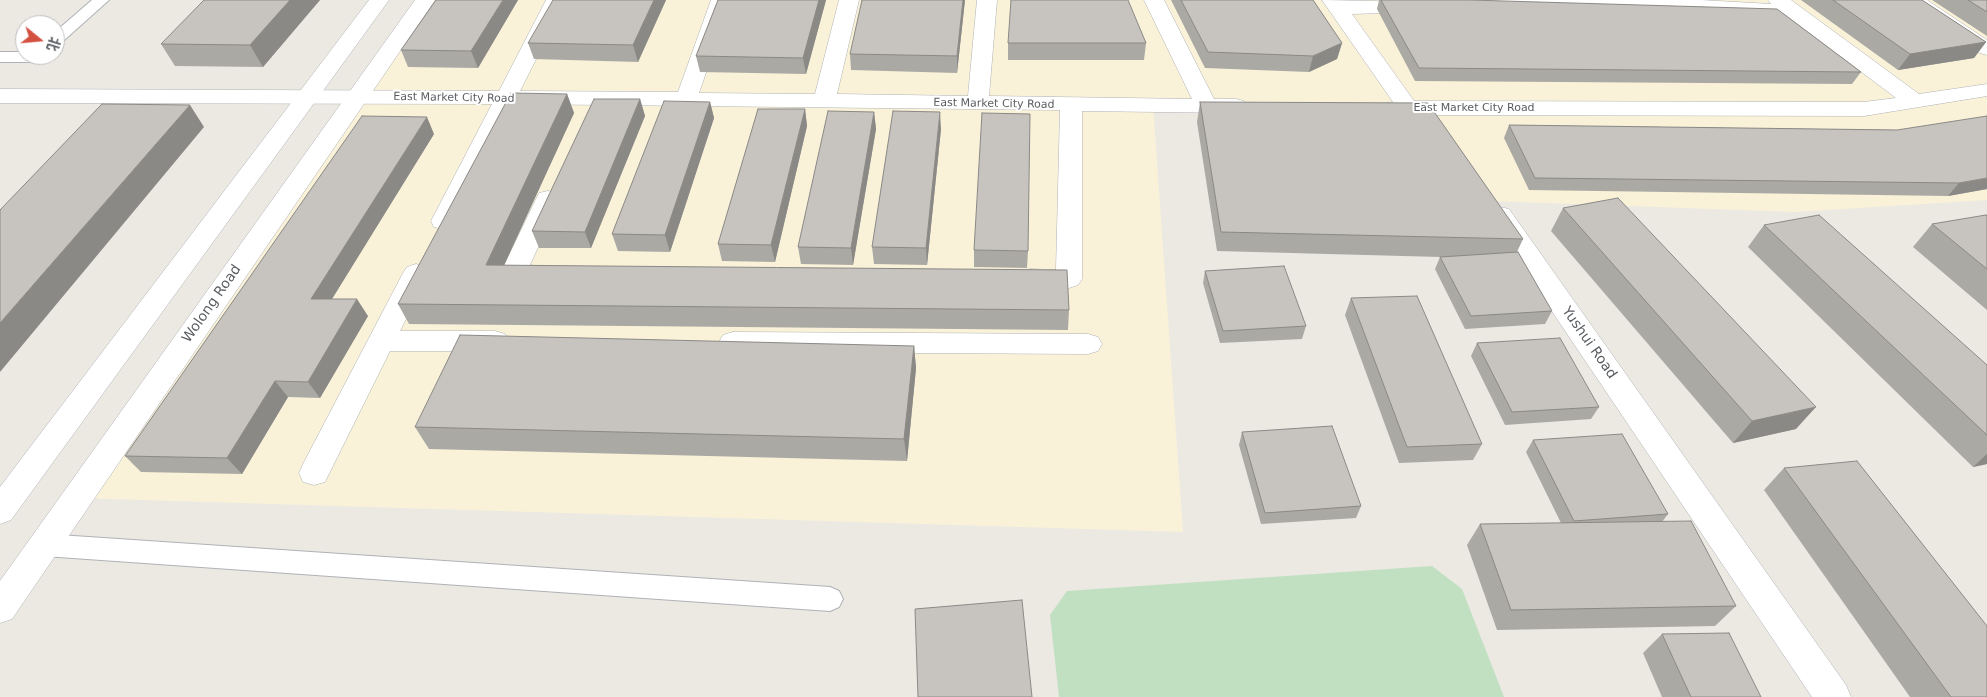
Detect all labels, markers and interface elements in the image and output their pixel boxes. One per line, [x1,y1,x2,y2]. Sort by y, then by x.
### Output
north arrow [15,15,65,65]
text: 北 [44,35,63,53]
street label: East Market City Road [393,90,515,106]
street label: East Market City Road [933,96,1055,112]
street label: East Market City Road [1413,101,1535,115]
street label: Wolong Road [179,262,245,346]
street label: Yushui Road [1558,304,1620,382]

